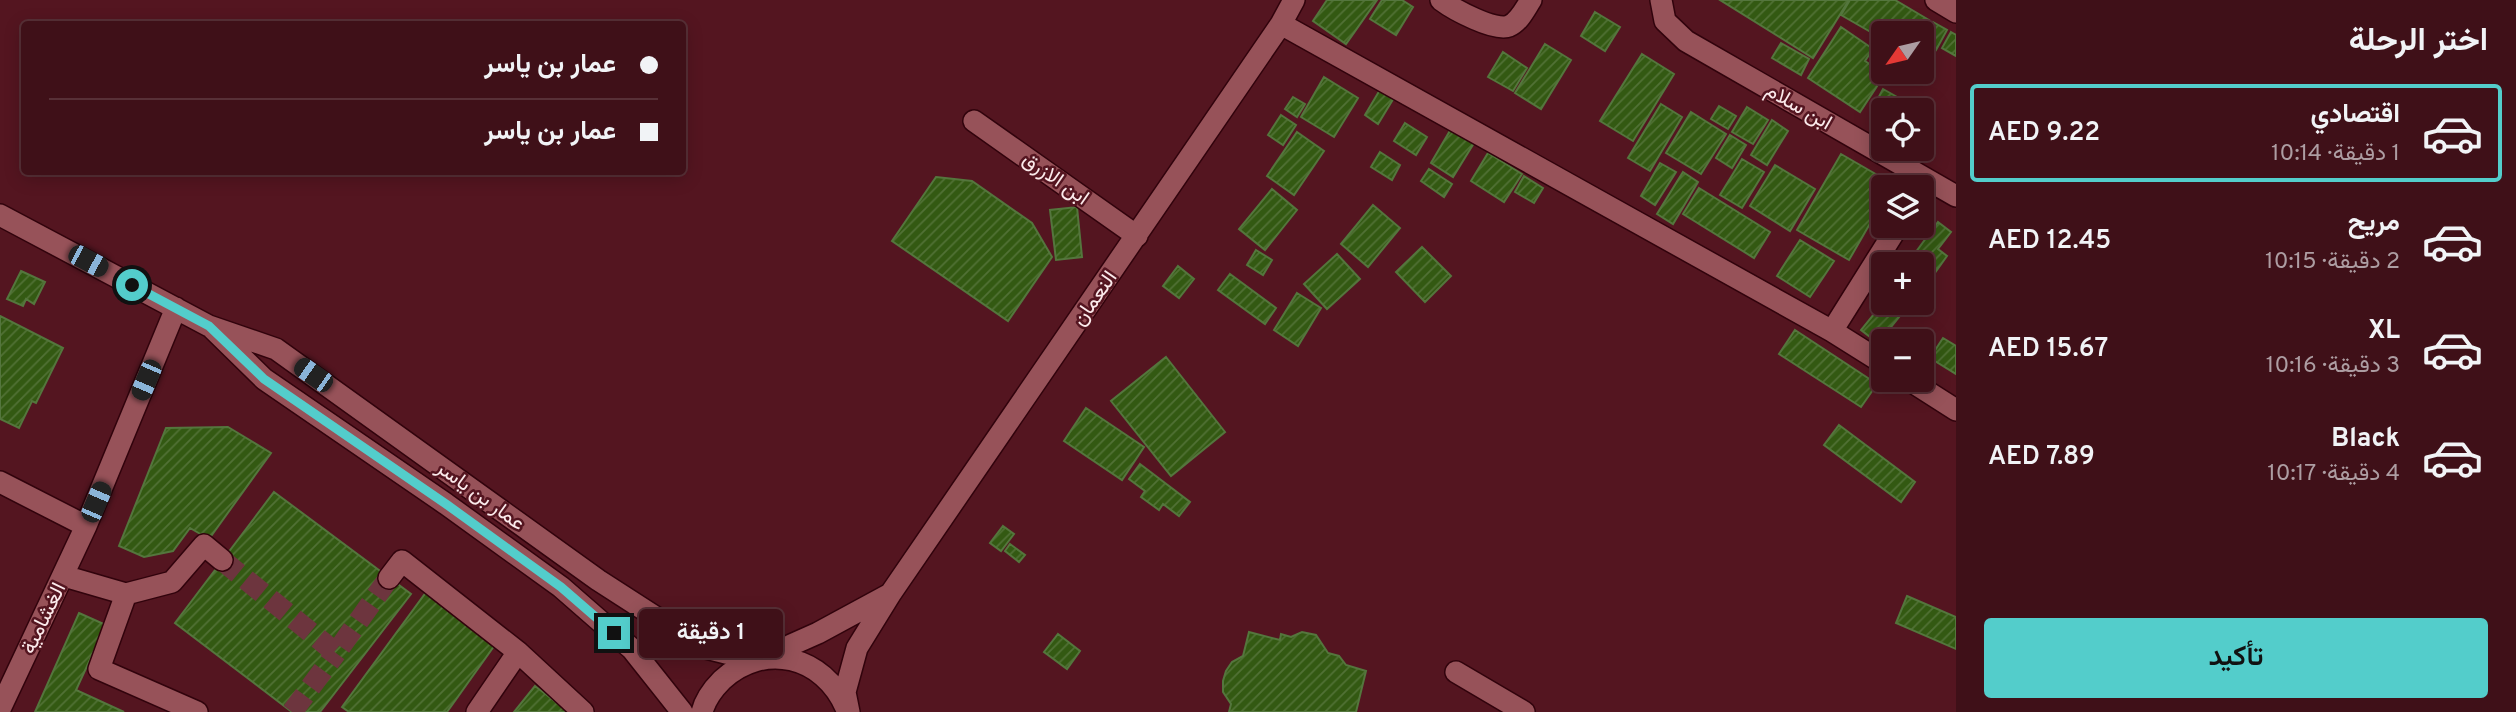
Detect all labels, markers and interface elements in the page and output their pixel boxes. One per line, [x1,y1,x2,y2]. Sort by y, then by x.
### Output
north arrow [1871,21,1934,84]
map controls [1871,21,1934,392]
text: اختر الرحلة [2349,22,2488,62]
text: عمار بن ياسر [484,49,616,82]
street label: ابن سلام [1760,77,1837,137]
button: locate [1871,98,1934,161]
text: اقتصادي [2311,99,2400,132]
icon: car [2421,102,2484,165]
text: عمار بن ياسر [484,116,616,149]
text: AED 9.22 [1988,117,2100,150]
text: 1 دقيقة · 10:14 [2271,140,2400,169]
street label: ابن الازرق [1016,146,1094,212]
button: layers [1871,175,1934,238]
text: مريح [2348,207,2400,240]
icon: car [2421,210,2484,273]
text: AED 12.45 [1988,225,2111,258]
car [65,242,112,280]
text: 2 دقيقة · 10:15 [2265,248,2400,277]
button: + [1871,252,1934,315]
street label: النعمان [1066,266,1124,332]
route start [116,269,148,301]
text: XL [2368,315,2400,348]
icon: car [2421,318,2484,381]
button: − [1871,329,1934,392]
text: AED 15.67 [1988,333,2108,366]
text: 3 دقيقة · 10:16 [2266,352,2400,381]
car [290,354,337,396]
car [129,357,164,403]
text: Black [2331,423,2400,456]
icon: car [2421,426,2484,489]
text: AED 7.89 [1988,441,2095,474]
street label: عمار بن ياسر [429,454,530,538]
text: 4 دقيقة · 10:17 [2267,460,2400,489]
car [79,479,114,525]
street label: الغشامية [16,579,73,659]
callout: 1 دقيقة [638,608,782,658]
route end [598,617,630,649]
button: تأكيد [1984,618,2488,698]
text: 1 دقيقة [677,619,745,648]

